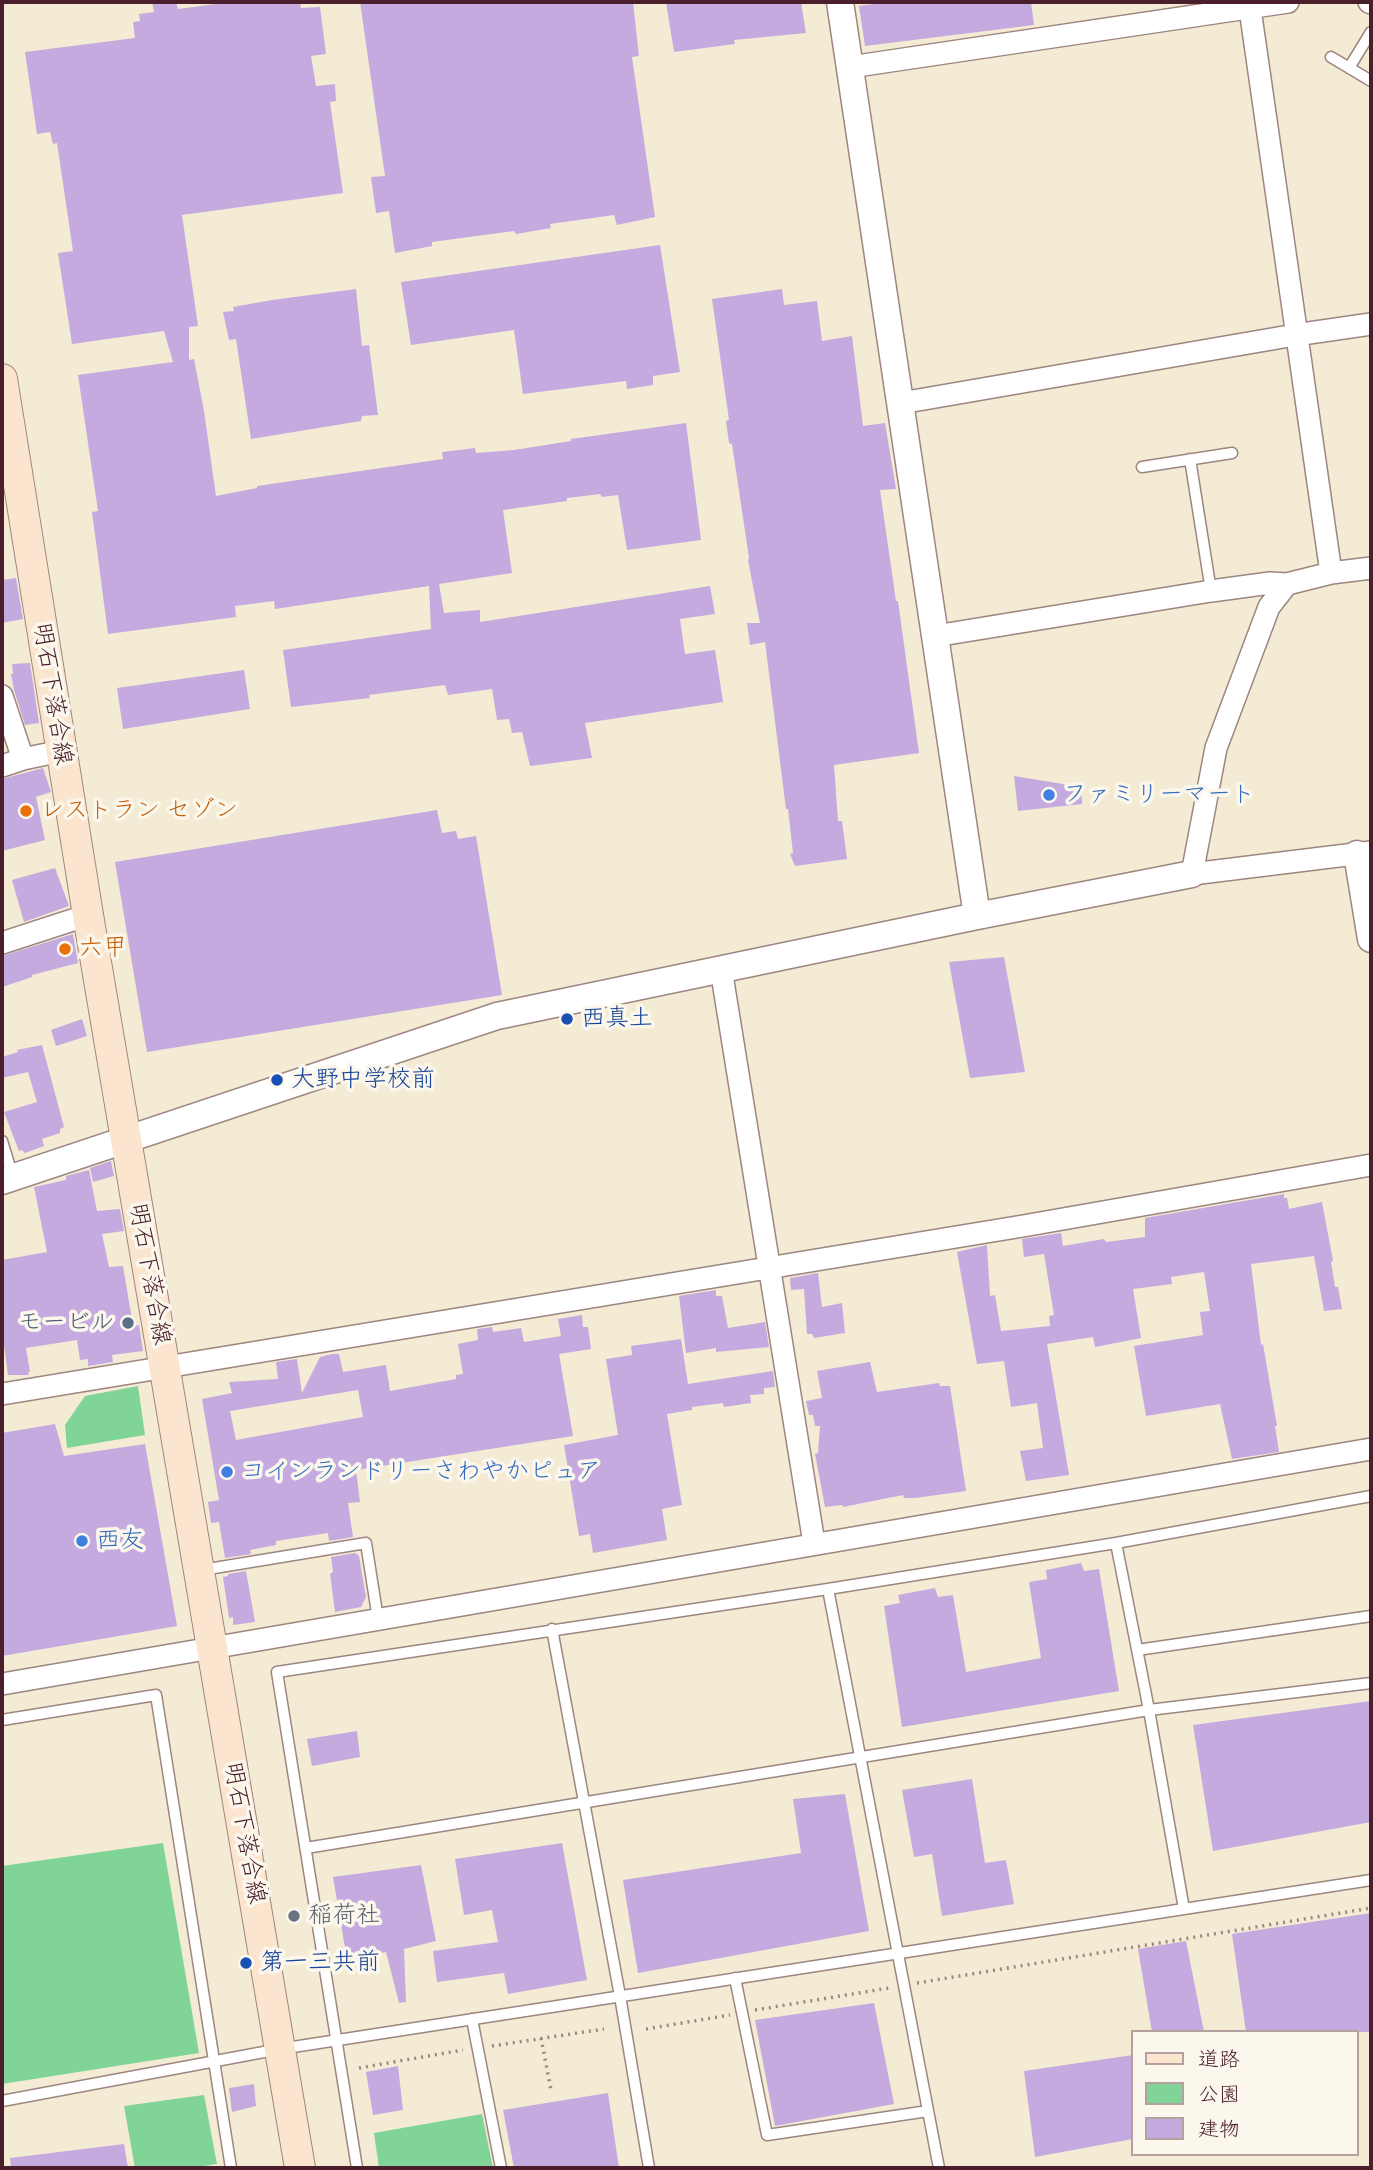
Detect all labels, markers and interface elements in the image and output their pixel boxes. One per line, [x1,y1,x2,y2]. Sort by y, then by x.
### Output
street label: 明石下落合線 [27,621,77,767]
place label: ファミリーマート [1063,781,1255,809]
marker: ファミリーマート [1041,787,1057,803]
place label: レストラン セゾン [40,797,238,825]
marker: レストラン セゾン [18,803,34,819]
place label: 六甲 [79,935,127,963]
marker: 六甲 [57,941,73,957]
place label: 西真土 [581,1005,653,1033]
marker: 西真土 [559,1011,575,1027]
place label: 大野中学校前 [291,1066,435,1094]
marker: 大野中学校前 [269,1072,285,1088]
street label: 明石下落合線 [122,1201,176,1347]
place label: モービル [18,1309,114,1337]
marker: モービル [120,1315,136,1331]
place label: コインランドリーさわやかピュア [241,1458,601,1486]
marker: コインランドリーさわやかピュア [219,1464,235,1480]
place label: 西友 [96,1527,144,1555]
marker: 西友 [74,1533,90,1549]
street label: 明石下落合線 [217,1760,271,1906]
place label: 稲荷社 [308,1902,380,1930]
marker: 稲荷社 [286,1908,302,1924]
place label: 第一三共前 [260,1949,380,1977]
marker: 第一三共前 [238,1955,254,1971]
legend [1132,2030,1359,2156]
text: 道路 [1198,2040,1240,2078]
text: 公園 [1198,2075,1240,2113]
text: 建物 [1198,2110,1240,2148]

